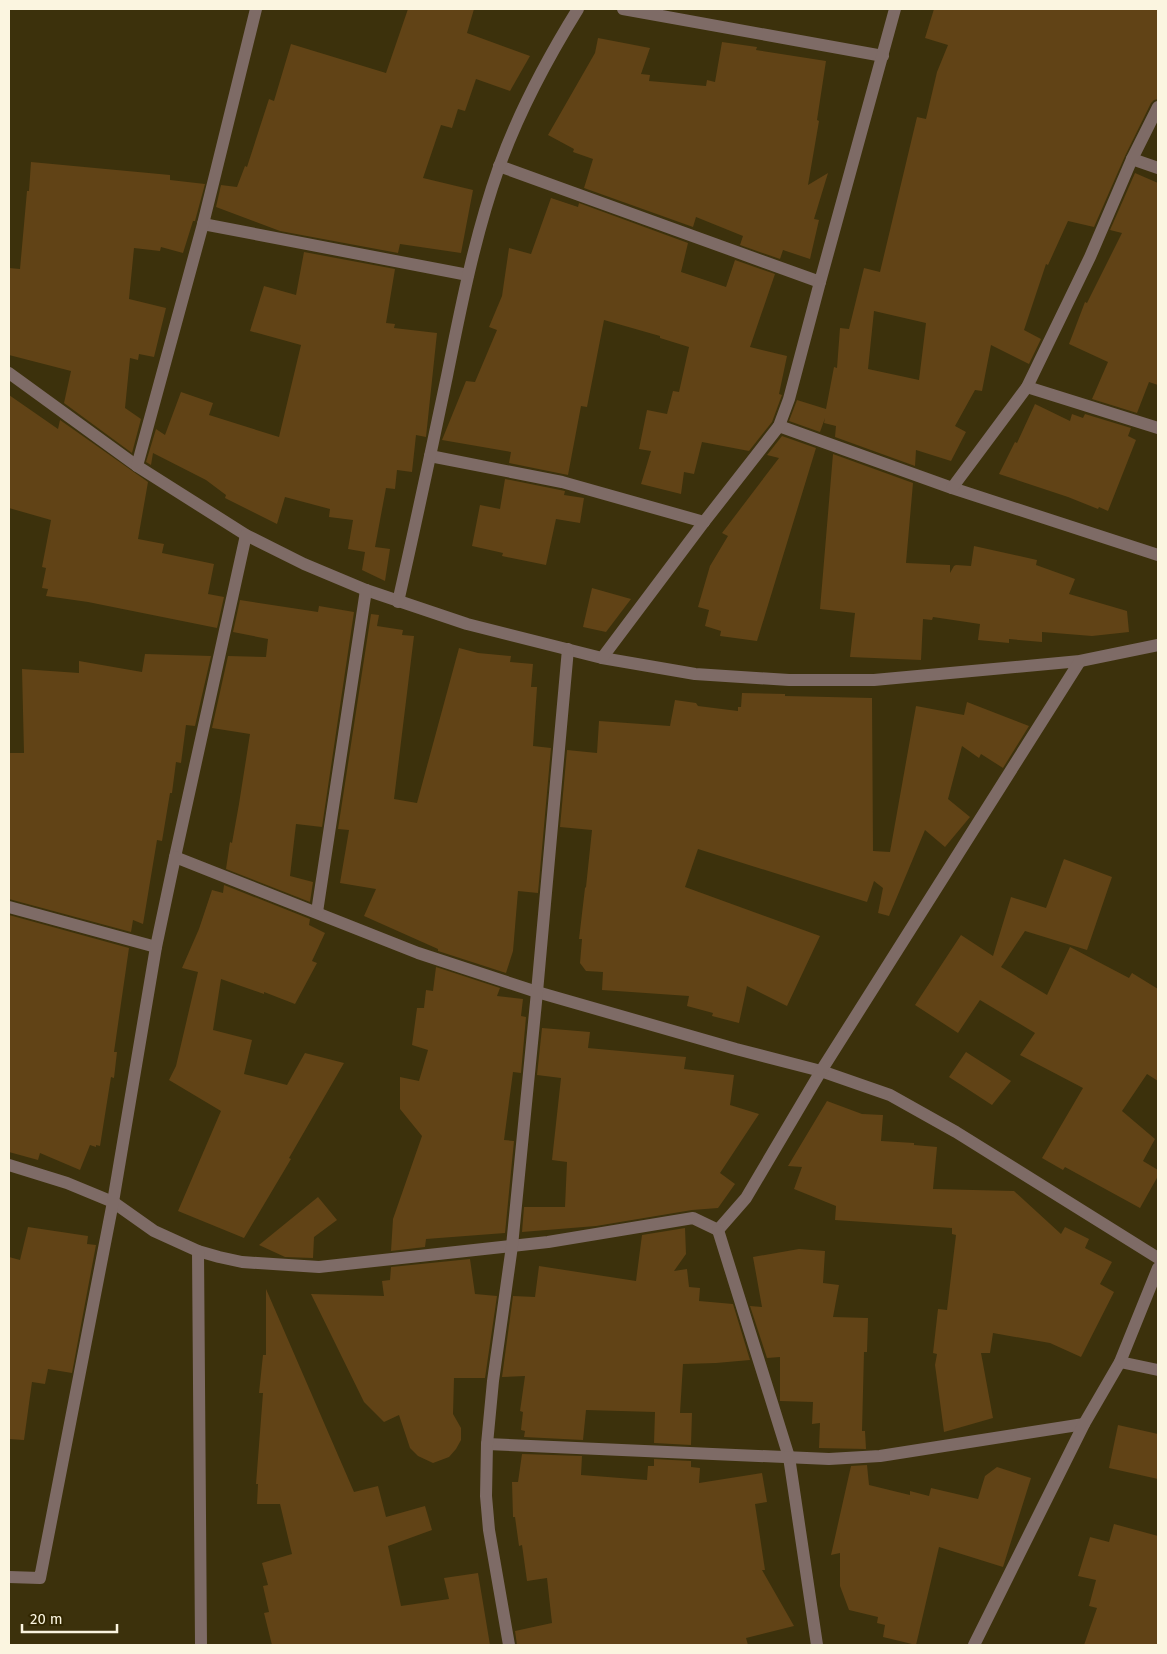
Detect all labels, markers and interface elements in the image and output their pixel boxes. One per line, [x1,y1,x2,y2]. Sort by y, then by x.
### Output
scale bar [22,1602,118,1634]
text: 20 m [30,1610,63,1628]

